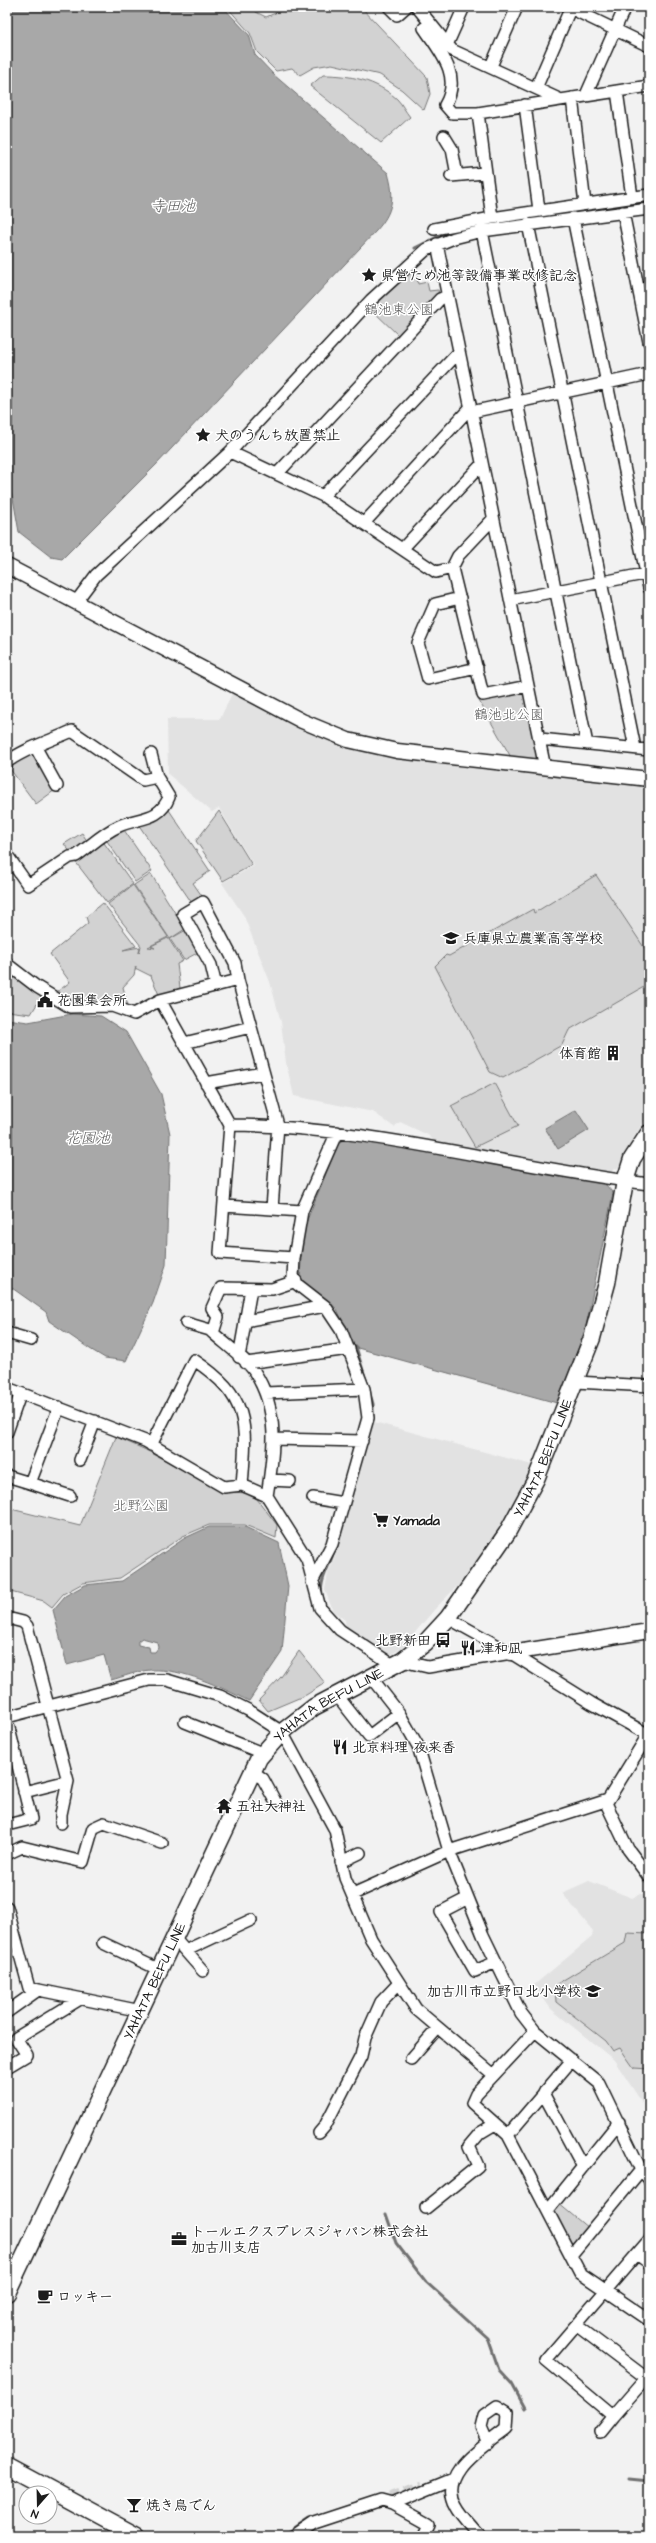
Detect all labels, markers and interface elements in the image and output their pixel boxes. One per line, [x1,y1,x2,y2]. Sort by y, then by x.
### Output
water label: 寺田池 [150,196,196,217]
place icon: 県営ため池等設備事業改修記念 [360,266,378,284]
place label: 県営ため池等設備事業改修記念 [381,266,577,286]
park label: 鶴池東公園 [364,300,434,320]
place icon: 犬のうんち放置禁止 [194,426,212,444]
place label: 犬のうんち放置禁止 [215,426,340,446]
park label: 鶴池北公園 [474,705,544,725]
school or university icon: 兵庫県立農業高等学校 [442,929,460,947]
place label: 兵庫県立農業高等学校 [463,929,603,949]
public building icon: 花園集会所 [36,991,54,1009]
place label: 花園集会所 [57,991,127,1011]
place label: 体育館 [559,1044,601,1064]
building icon: 体育館 [604,1044,622,1062]
water label: 花園池 [65,1128,111,1149]
street label: YAHATA BEFU LINE [508,1395,578,1521]
park label: 北野公園 [113,1496,169,1516]
supermarket icon: Yamada [372,1511,390,1529]
place label: Yamada [393,1511,441,1531]
place label: 北野新田 [375,1631,431,1651]
bus stop icon: 北野新田 [434,1631,452,1649]
restaurant icon: 津和凪 [459,1639,477,1657]
place label: 津和凪 [480,1639,522,1659]
street label: YAHATA BEFU LINE [269,1663,388,1747]
restaurant icon: 北京料理 夜来香 [331,1738,349,1756]
place label: 北京料理 夜来香 [352,1738,456,1758]
temple icon: 五社大神社 [215,1797,233,1815]
place label: 五社大神社 [236,1797,306,1817]
street label: YAHATA BEFU LINE [119,1919,191,2043]
place label: 加古川市立野口北小学校 [427,1982,581,2002]
school or university icon: 加古川市立野口北小学校 [584,1982,602,2000]
place label: トールエクスプレスジャパン株式会社 加古川支店 [191,2222,428,2258]
office icon: トールエクスプレスジャパン株式会社 加古川支店 [170,2230,188,2248]
cafe icon: ロッキー [36,2287,54,2305]
place label: ロッキー [57,2287,113,2307]
north arrow [18,2485,58,2525]
bar icon: 焼き鳥でん [125,2496,143,2514]
place label: 焼き鳥でん [146,2496,216,2516]
text: N [29,2506,41,2522]

